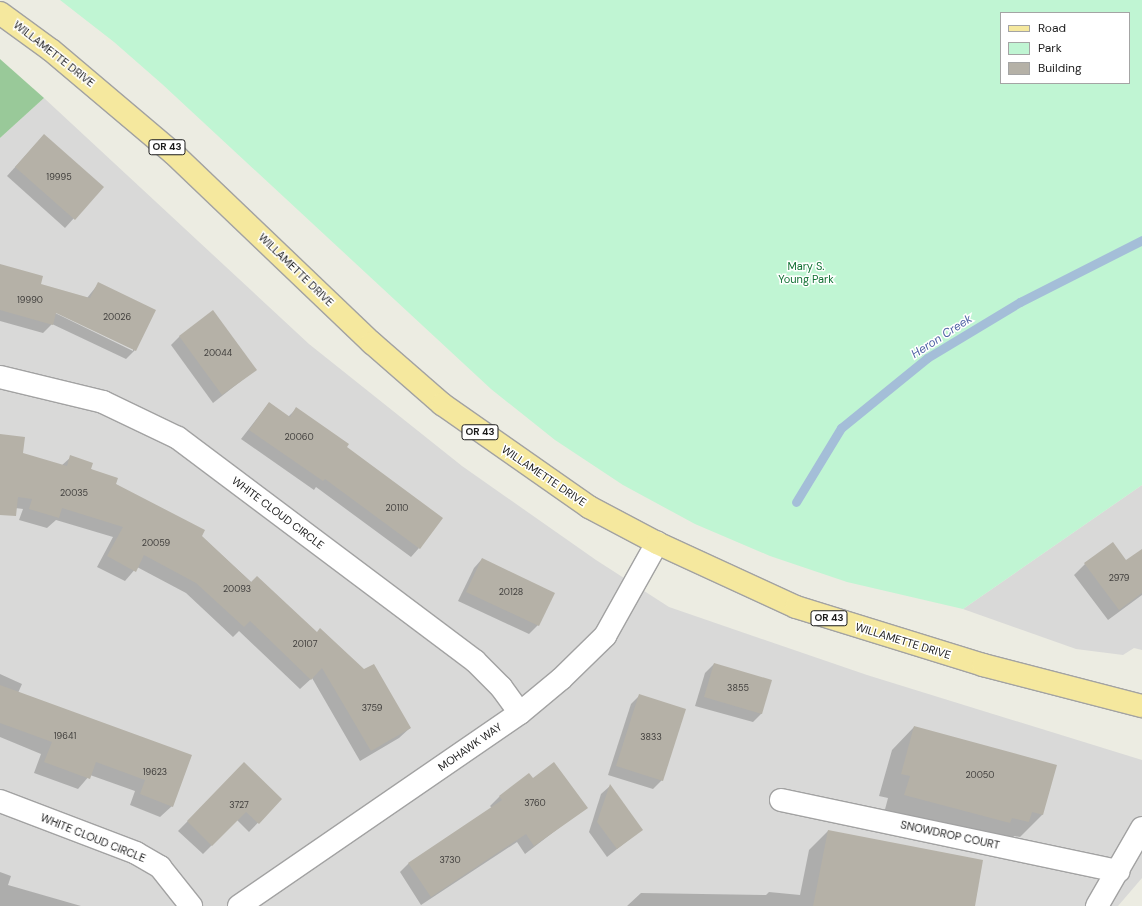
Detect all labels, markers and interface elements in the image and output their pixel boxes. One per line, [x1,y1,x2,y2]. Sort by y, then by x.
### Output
legend [1000,12,1130,84]
street label: WILLAMETTE DRIVE [11,18,97,90]
text: Road [1038,20,1066,36]
text: Park [1038,40,1062,56]
text: Building [1038,60,1082,76]
road number: OR 43 [148,139,186,155]
house number: 19995 [46,172,72,182]
street label: WILLAMETTE DRIVE [256,231,336,309]
park label: Mary S. Young Park [778,260,834,286]
house number: 19990 [17,295,43,305]
house number: 20026 [103,312,131,322]
water label: Heron Creek [909,312,975,362]
house number: 20044 [204,348,232,358]
road number: OR 43 [461,424,499,440]
house number: 20060 [284,432,314,442]
street label: WILLAMETTE DRIVE [499,443,589,509]
street label: WHITE CLOUD CIRCLE [229,474,327,552]
house number: 20035 [60,488,88,498]
house number: 20110 [385,503,409,513]
house number: 20059 [142,538,170,548]
house number: 2979 [1109,573,1129,583]
house number: 20093 [223,584,251,594]
house number: 20128 [499,587,523,597]
road number: OR 43 [810,610,848,626]
street label: WILLAMETTE DRIVE [854,620,952,662]
house number: 20107 [293,639,317,649]
house number: 3855 [727,683,749,693]
house number: 3759 [362,703,382,713]
street label: MOHAWK WAY [436,720,504,774]
house number: 19641 [54,731,76,741]
house number: 3833 [640,732,662,742]
house number: 19623 [143,767,167,777]
house number: 20050 [965,770,995,780]
house number: 3760 [524,798,546,808]
house number: 3727 [229,800,249,810]
street label: WHITE CLOUD CIRCLE [39,811,147,865]
street label: SNOWDROP COURT [899,818,1001,852]
house number: 3730 [439,855,461,865]

